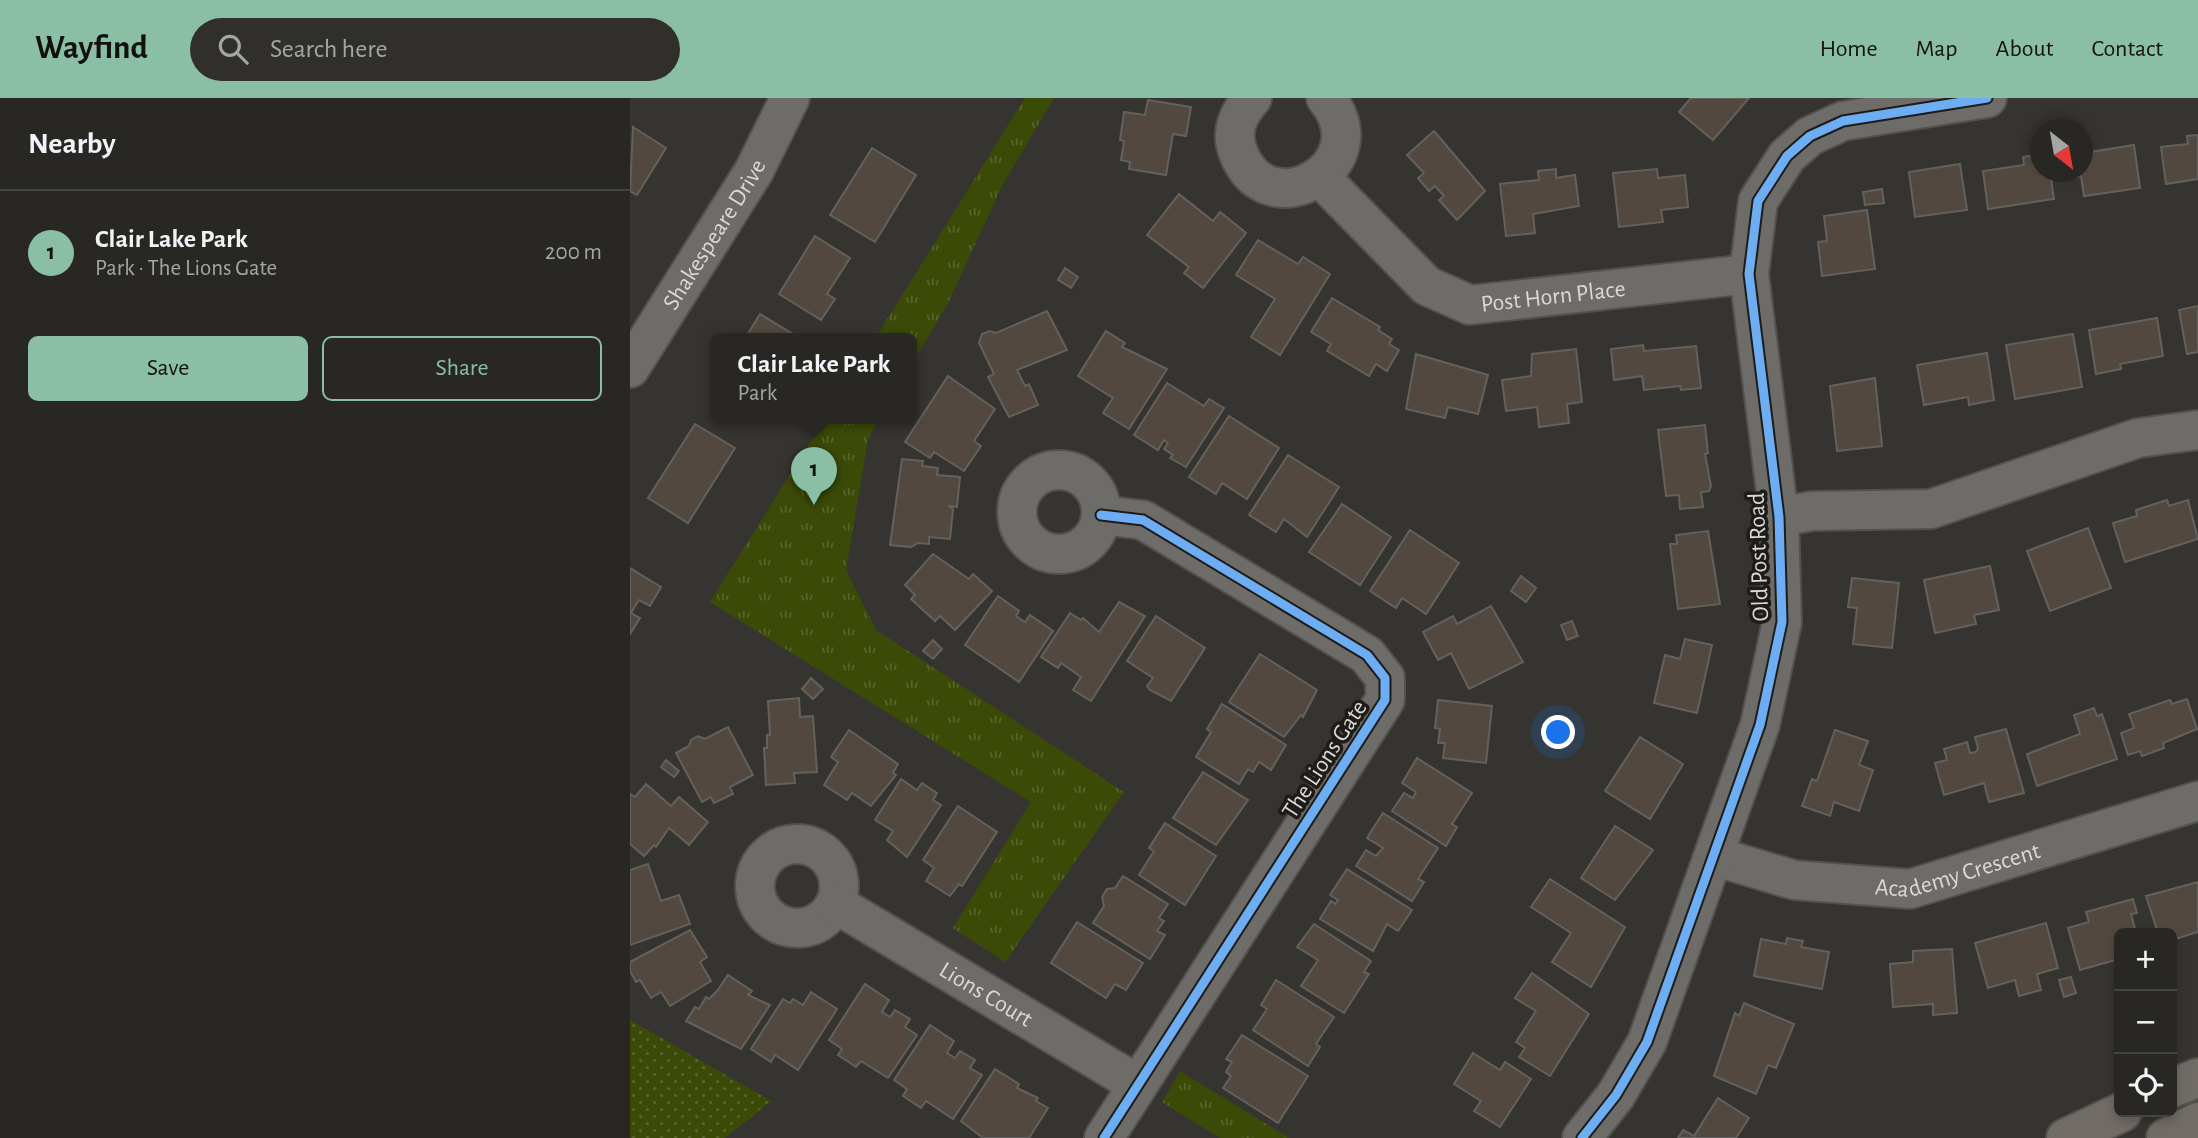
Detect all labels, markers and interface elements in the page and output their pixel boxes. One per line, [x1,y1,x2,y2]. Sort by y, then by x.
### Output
search box [190,18,680,81]
icon: search [214,30,252,68]
text: Wayfind [35,32,148,65]
text: Search here [270,36,387,62]
text: Home [1820,37,1878,61]
text: Map [1916,37,1958,61]
text: About [1996,37,2053,61]
text: Contact [2091,37,2163,61]
north arrow [2030,119,2093,182]
text: Nearby [28,129,116,159]
street label: Shakespeare Drive [659,156,771,314]
text: Clair Lake Park [95,226,248,252]
text: 1 [47,241,55,264]
text: 200 m [545,241,602,264]
text: Park · The Lions Gate [95,257,277,280]
street label: Post Horn Place [1480,277,1627,317]
popup [711,333,917,424]
button: Save [28,336,308,401]
button: Share [322,336,602,401]
text: Clair Lake Park [738,351,890,377]
text: Park [738,382,777,405]
pin: 1 [791,447,837,505]
street label: Old Post Road [1745,492,1773,622]
street label: The Lions Gate [1278,696,1372,823]
your location [1541,715,1575,749]
street label: Academy Crescent [1874,839,2043,902]
map controls [2114,928,2177,1117]
button: + [2114,928,2177,991]
street label: Lions Court [935,958,1037,1032]
button: − [2114,991,2177,1054]
button: locate [2114,1054,2177,1117]

